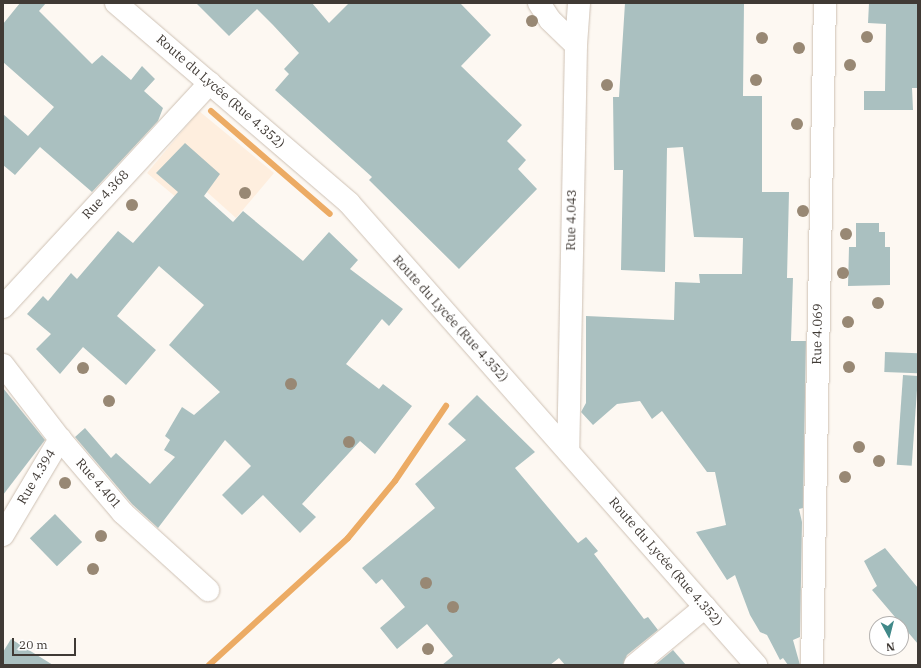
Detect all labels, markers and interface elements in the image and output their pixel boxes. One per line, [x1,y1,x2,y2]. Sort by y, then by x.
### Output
street label: Route du Lycée (Rue 4.352) [153,32,287,152]
street label: Rue 4.368 [79,167,133,223]
street label: Rue 4.043 [564,189,580,251]
street label: Route du Lycée (Rue 4.352) [389,252,511,386]
street label: Rue 4.069 [810,303,826,365]
street label: Rue 4.394 [15,447,59,507]
street label: Rue 4.401 [72,456,124,512]
street label: Route du Lycée (Rue 4.352) [605,495,725,629]
north arrow [869,616,909,656]
scale bar [14,630,78,656]
text: 20 m [19,637,48,652]
text: N [885,639,896,654]

